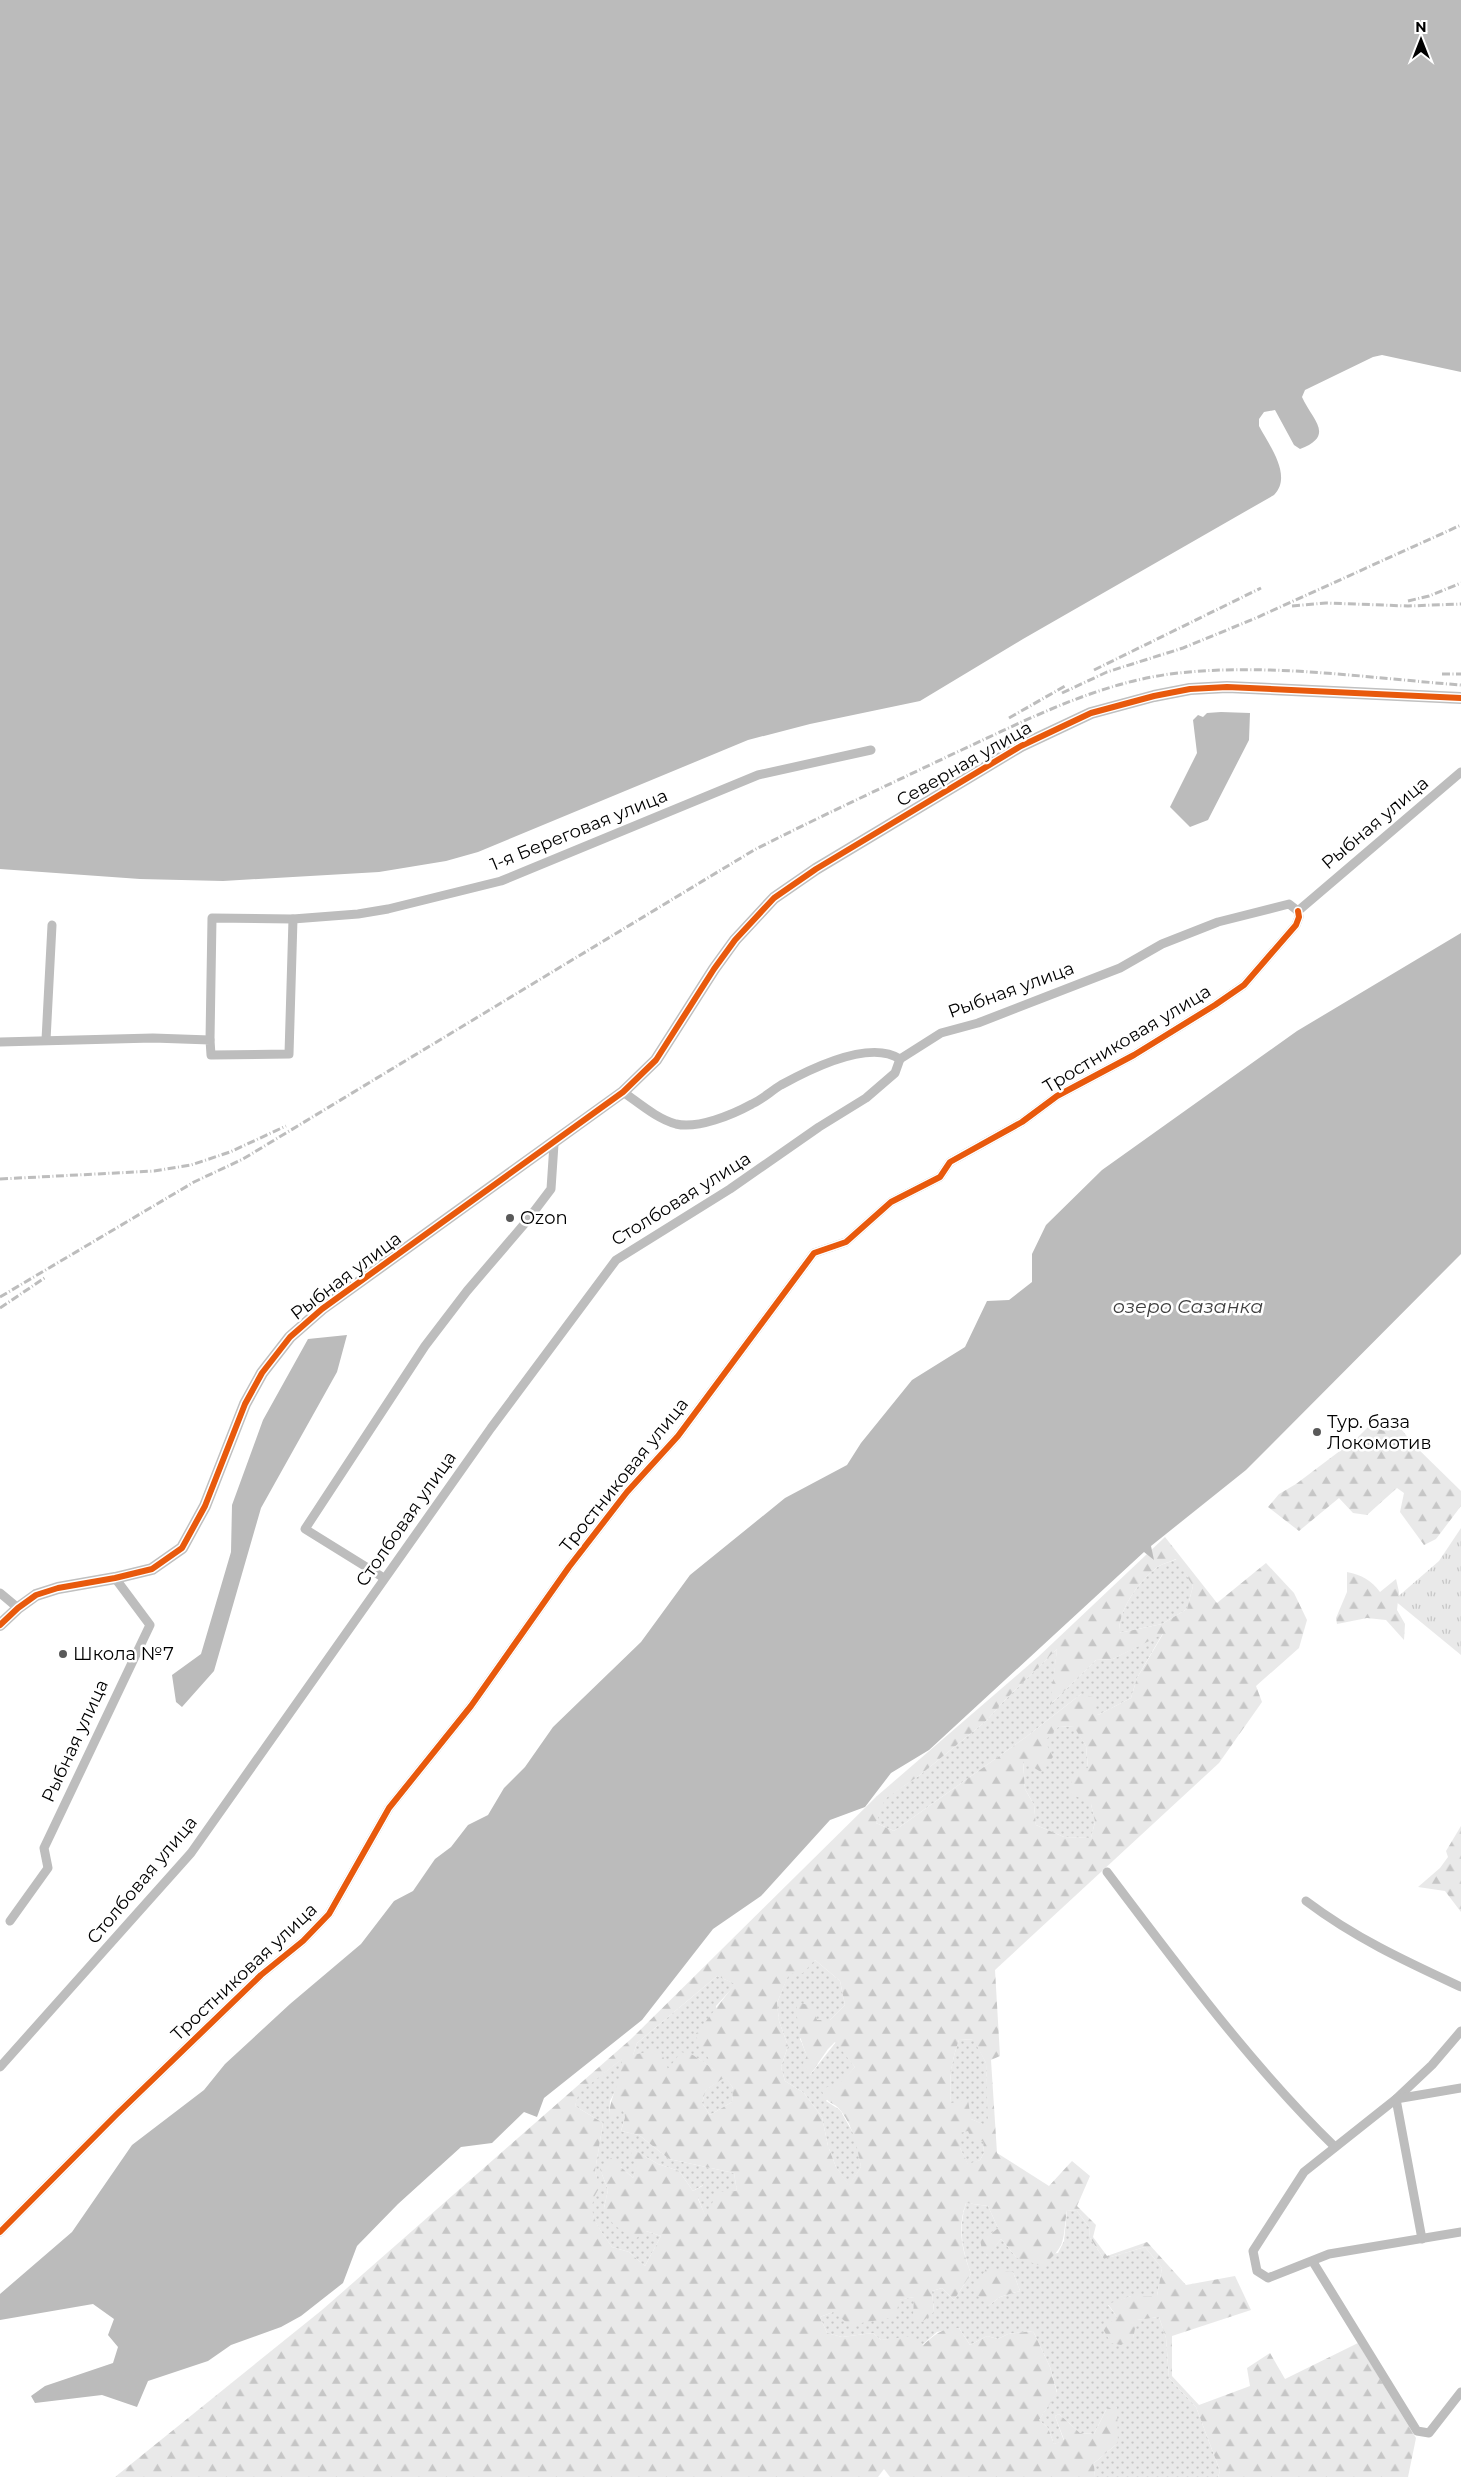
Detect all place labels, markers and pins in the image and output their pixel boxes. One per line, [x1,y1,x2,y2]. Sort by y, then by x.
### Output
place label: Ozon [520,1207,568,1229]
marker: Ozon [504,1212,516,1224]
place label: Тур. база Локомотив [1327,1411,1431,1454]
marker: Тур. база Локомотив [1311,1426,1323,1438]
place label: Школа №7 [73,1643,174,1665]
marker: Школа №7 [57,1648,69,1660]

